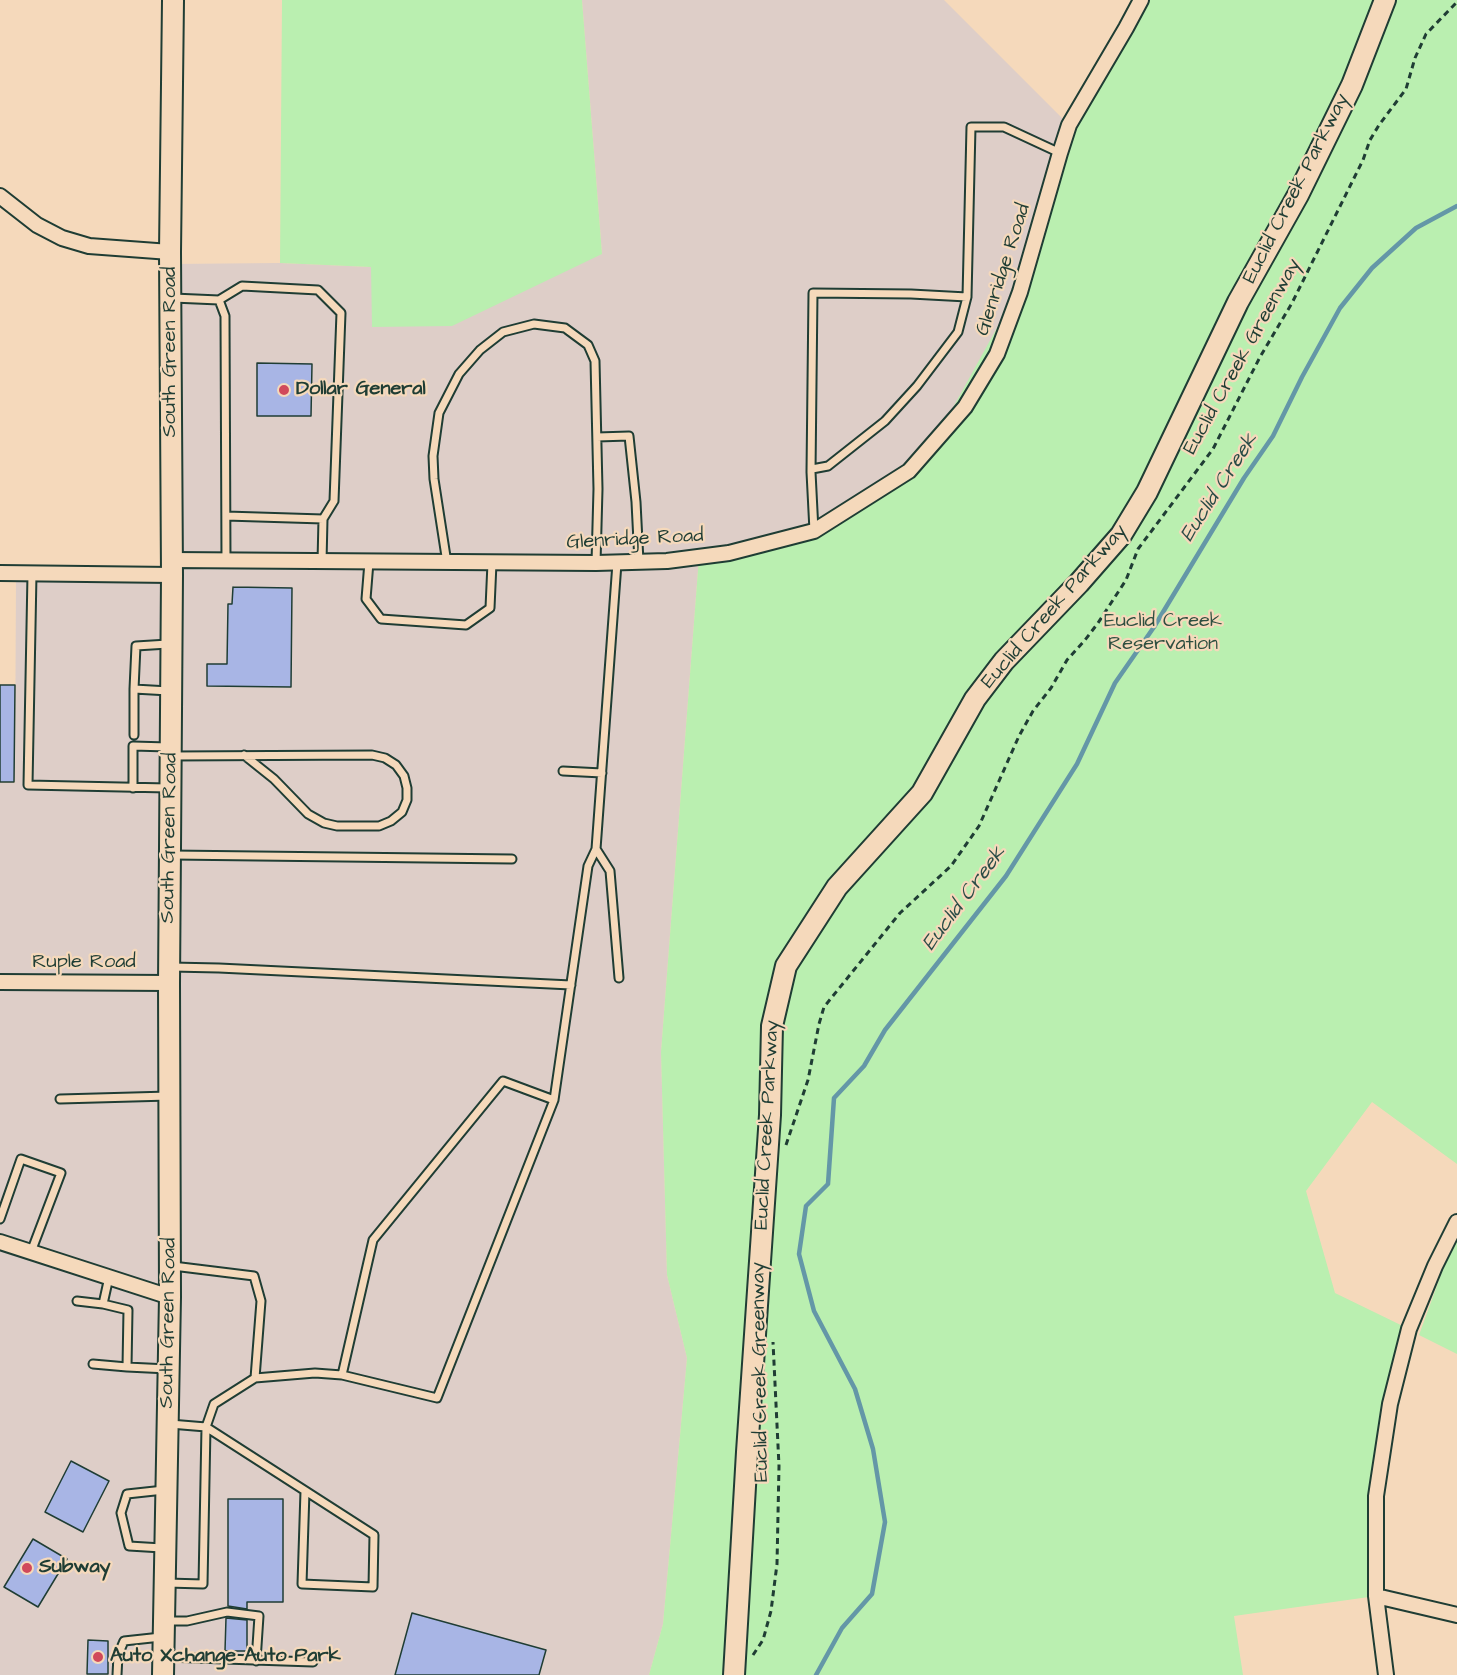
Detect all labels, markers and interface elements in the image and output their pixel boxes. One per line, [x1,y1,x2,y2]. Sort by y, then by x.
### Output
street label: Euclid Creek Parkway [1239,90,1355,288]
street label: Glenridge Road [971,201,1037,339]
street label: Euclid Creek Greenway [1179,255,1307,459]
street label: South Green Road [159,267,183,437]
place label: Dollar General [296,378,426,402]
marker: Dollar General [277,383,291,397]
water label: Euclid Creek [1176,429,1264,547]
street label: Euclid Creek Parkway [977,520,1133,694]
street label: Glenridge Road [566,524,704,556]
park label: Euclid Creek Reservation [1104,610,1222,657]
street label: South Green Road [157,752,183,924]
water label: Euclid Creek [918,842,1012,956]
street label: Ruple Road [32,951,136,975]
street label: Euclid Creek Parkway [751,1020,785,1230]
street label: South Green Road [156,1237,182,1409]
street label: Euclid Creek Greenway [747,1262,775,1482]
place label: Subway [39,1556,111,1580]
marker: Subway [20,1561,34,1575]
place label: Auto Xchange Auto Park [110,1645,341,1669]
marker: Auto Xchange Auto Park [91,1650,105,1664]

